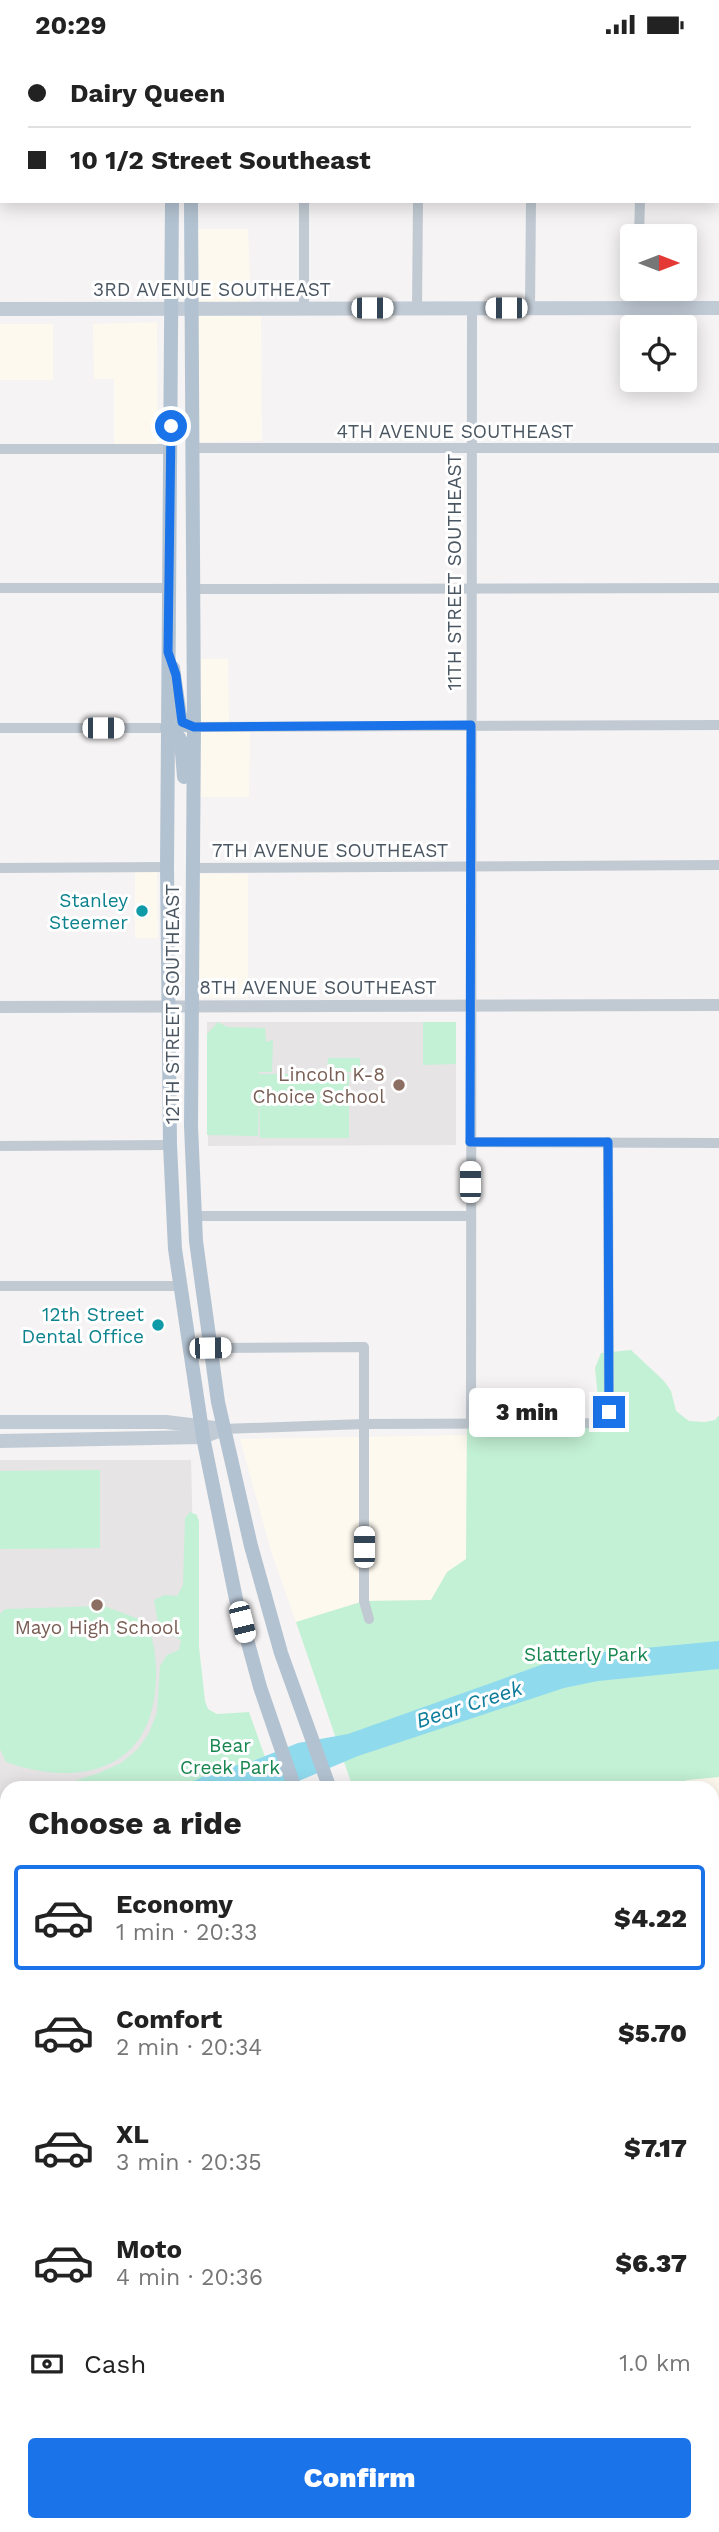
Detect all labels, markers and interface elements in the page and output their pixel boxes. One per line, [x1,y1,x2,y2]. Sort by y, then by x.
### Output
text: 20:29 [35,10,107,40]
text: Dairy Queen [70,78,225,108]
text: 10 1/2 Street Southeast [70,145,371,175]
north arrow [620,224,696,301]
map controls [620,224,697,392]
street label: 3RD AVENUE SOUTHEAST [93,278,331,301]
car [352,298,394,319]
car [486,298,528,319]
button: locate [620,315,697,392]
route start [155,410,187,442]
street label: 4TH AVENUE SOUTHEAST [336,420,574,443]
street label: 11TH STREET SOUTHEAST [443,454,466,691]
car [83,718,125,739]
street label: 7TH AVENUE SOUTHEAST [212,839,448,862]
street label: 12TH STREET SOUTHEAST [161,884,184,1124]
place label: Stanley Steemer [49,889,128,934]
marker: Stanley Steemer [134,903,150,919]
street label: 8TH AVENUE SOUTHEAST [199,976,437,999]
place label: Lincoln K-8 Choice School [252,1063,385,1108]
marker: Lincoln K-8 Choice School [391,1077,407,1093]
car [460,1161,481,1203]
place label: 12th Street Dental Office [22,1303,144,1348]
marker: 12th Street Dental Office [150,1317,166,1333]
car [189,1337,232,1359]
callout: 3 min [469,1387,584,1437]
route end [593,1396,625,1428]
text: 3 min [496,1399,558,1426]
car [354,1526,375,1568]
marker: Mayo High School [89,1597,105,1613]
car [227,1599,258,1645]
place label: Mayo High School [15,1616,179,1639]
park label: Slatterly Park [524,1643,648,1666]
water label: Bear Creek [413,1675,526,1733]
park label: Bear Creek Park [180,1734,280,1779]
text: Choose a ride [28,1804,242,1842]
icon: car [32,1886,95,1949]
text: Economy [116,1889,233,1919]
text: $4.22 [614,1903,687,1933]
text: 1 min · 20:33 [116,1919,257,1946]
icon: car [32,2001,95,2064]
text: Comfort [116,2004,222,2034]
text: $5.70 [618,2018,687,2048]
text: 2 min · 20:34 [116,2034,262,2061]
icon: car [32,2116,95,2179]
text: XL [116,2119,149,2149]
text: $7.17 [624,2133,687,2163]
text: 3 min · 20:35 [116,2149,262,2176]
icon: car [32,2231,95,2294]
text: Moto [116,2234,182,2264]
text: $6.37 [615,2248,687,2278]
text: 4 min · 20:36 [116,2264,263,2291]
icon: cash [28,2345,66,2383]
text: Cash [84,2349,146,2379]
text: 1.0 km [619,2350,691,2377]
button: Confirm [28,2438,691,2518]

